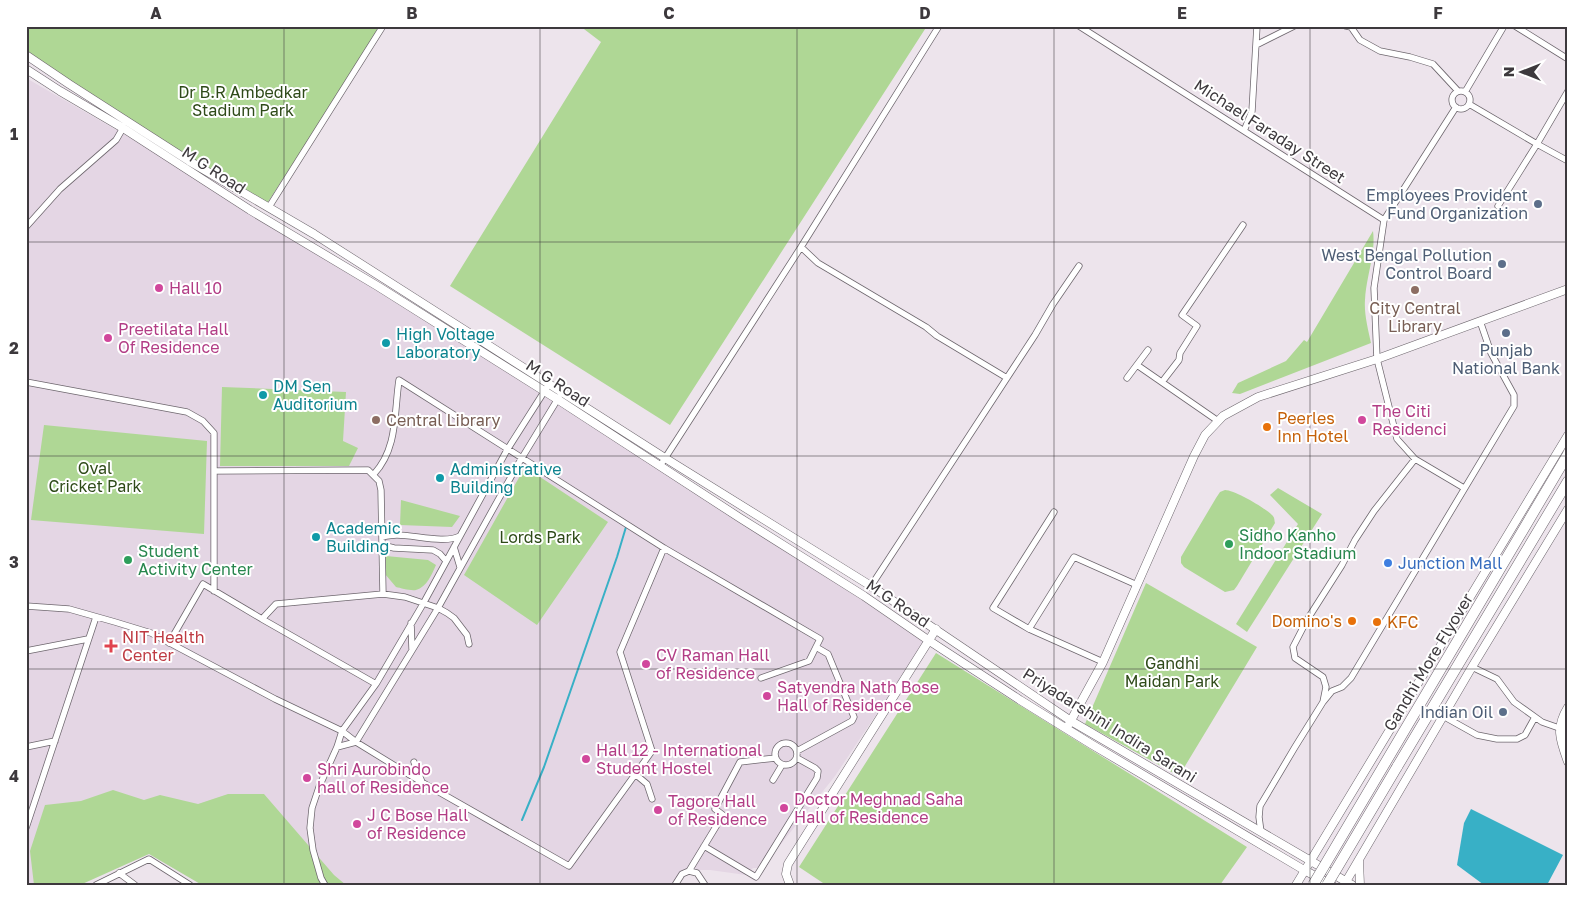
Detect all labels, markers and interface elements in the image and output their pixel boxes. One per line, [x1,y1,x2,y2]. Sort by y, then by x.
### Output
text: A [150,3,162,23]
text: B [406,3,418,23]
text: C [663,3,675,23]
text: D [919,3,931,23]
text: E [1177,3,1187,23]
text: F [1433,3,1443,23]
north arrow [1496,48,1546,98]
text: N [1500,67,1517,77]
street label: Michael Faraday Street [1191,75,1349,187]
park label: Dr B.R Ambedkar Stadium Park [178,82,308,120]
text: 1 [10,124,18,144]
street label: M G Road [178,142,250,198]
place label: Employees Provident Fund Organization [1366,185,1528,223]
marker: Employees Provident Fund Organization [1532,198,1544,210]
place label: West Bengal Pollution Control Board [1321,245,1492,283]
marker: West Bengal Pollution Control Board [1496,258,1508,270]
place label: Hall 10 [169,278,222,298]
marker: Hall 10 [153,282,165,294]
marker: City Central Library [1409,284,1421,296]
place label: City Central Library [1369,298,1461,336]
place label: Preetilata Hall Of Residence [118,319,229,357]
place label: High Voltage Laboratory [396,324,495,362]
marker: Punjab National Bank [1500,327,1512,339]
marker: Preetilata Hall Of Residence [102,332,114,344]
marker: High Voltage Laboratory [380,337,392,349]
text: 2 [9,338,19,358]
place label: Punjab National Bank [1452,340,1560,378]
street label: M G Road [522,355,594,411]
place label: DM Sen Auditorium [273,376,358,414]
marker: DM Sen Auditorium [257,389,269,401]
place label: The Citi Residenci [1372,401,1447,439]
place label: Peerles Inn Hotel [1277,408,1348,446]
place label: Central Library [386,410,501,430]
marker: Central Library [370,414,382,426]
marker: The Citi Residenci [1356,414,1368,426]
marker: Peerles Inn Hotel [1261,421,1273,433]
park label: Oval Cricket Park [48,458,142,496]
place label: Administrative Building [450,459,561,497]
marker: Administrative Building [434,472,446,484]
place label: Academic Building [326,518,401,556]
place label: Sidho Kanho Indoor Stadium [1239,525,1356,563]
park label: Lords Park [499,527,581,547]
marker: Academic Building [310,531,322,543]
marker: Sidho Kanho Indoor Stadium [1223,538,1235,550]
place label: Student Activity Center [138,541,253,579]
text: 3 [9,552,19,572]
place label: Junction Mall [1398,553,1502,573]
marker: Student Activity Center [122,554,134,566]
marker: Junction Mall [1382,557,1394,569]
street label: M G Road [862,575,934,631]
street label: Gandhi More Flyover [1379,589,1477,735]
place label: Domino's [1271,611,1342,631]
place label: KFC [1387,612,1418,632]
marker: Domino's [1346,615,1358,627]
marker: KFC [1371,616,1383,628]
place label: NIT Health Center [122,627,205,665]
marker: NIT Health Center [104,639,118,653]
place label: CV Raman Hall of Residence [656,645,770,683]
park label: Gandhi Maidan Park [1125,653,1219,691]
marker: CV Raman Hall of Residence [640,658,652,670]
street label: Priyadarshini Indira Sarani [1019,663,1201,787]
place label: Satyendra Nath Bose Hall of Residence [777,677,939,715]
marker: Satyendra Nath Bose Hall of Residence [761,690,773,702]
place label: Indian Oil [1420,702,1493,722]
marker: Indian Oil [1497,706,1509,718]
place label: Hall 12 - International Student Hostel [596,740,762,778]
marker: Hall 12 - International Student Hostel [580,753,592,765]
place label: Shri Aurobindo hall of Residence [317,759,449,797]
text: 4 [9,766,19,786]
marker: Shri Aurobindo hall of Residence [301,772,313,784]
place label: Doctor Meghnad Saha Hall of Residence [794,789,963,827]
place label: Tagore Hall of Residence [668,791,767,829]
marker: Doctor Meghnad Saha Hall of Residence [778,802,790,814]
marker: Tagore Hall of Residence [652,804,664,816]
place label: J C Bose Hall of Residence [367,805,468,843]
marker: J C Bose Hall of Residence [351,818,363,830]

